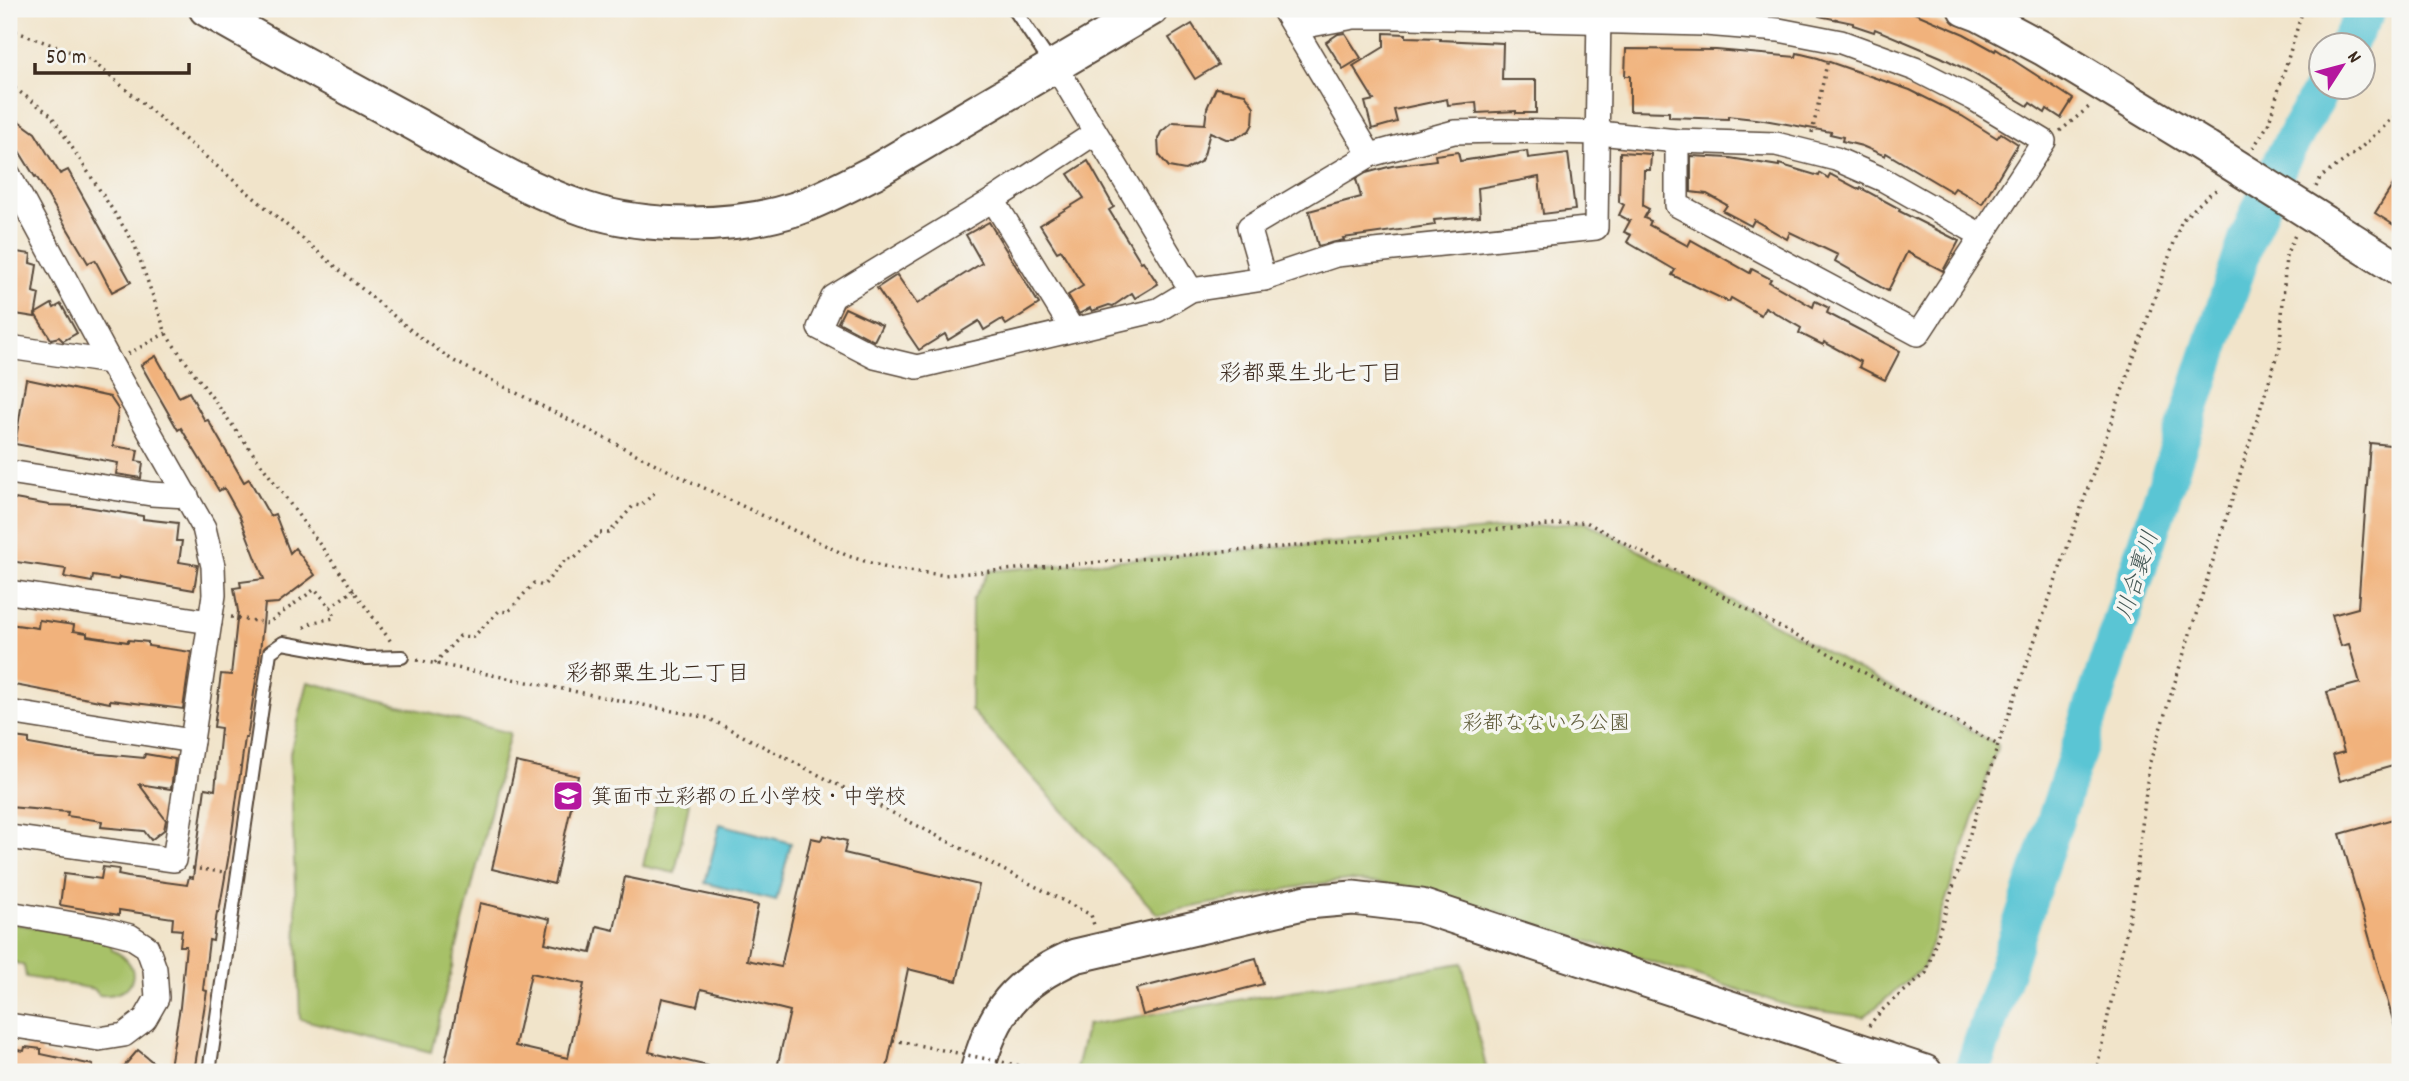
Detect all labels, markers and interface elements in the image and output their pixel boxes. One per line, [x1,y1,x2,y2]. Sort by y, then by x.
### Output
scale bar [35,32,189,76]
north arrow [2308,32,2378,102]
text: 50 m [46,44,86,74]
text: N [2339,46,2367,70]
district label: 彩都粟生北七丁目 [1219,359,1403,392]
water label: 川合裏川 [2109,527,2169,625]
district label: 彩都粟生北二丁目 [566,659,750,692]
park label: 彩都なないろ公園 [1462,710,1630,740]
school or university icon: 箕面市立彩都の丘小学校・中学校 [551,779,585,813]
place label: 箕面市立彩都の丘小学校・中学校 [591,784,906,814]

